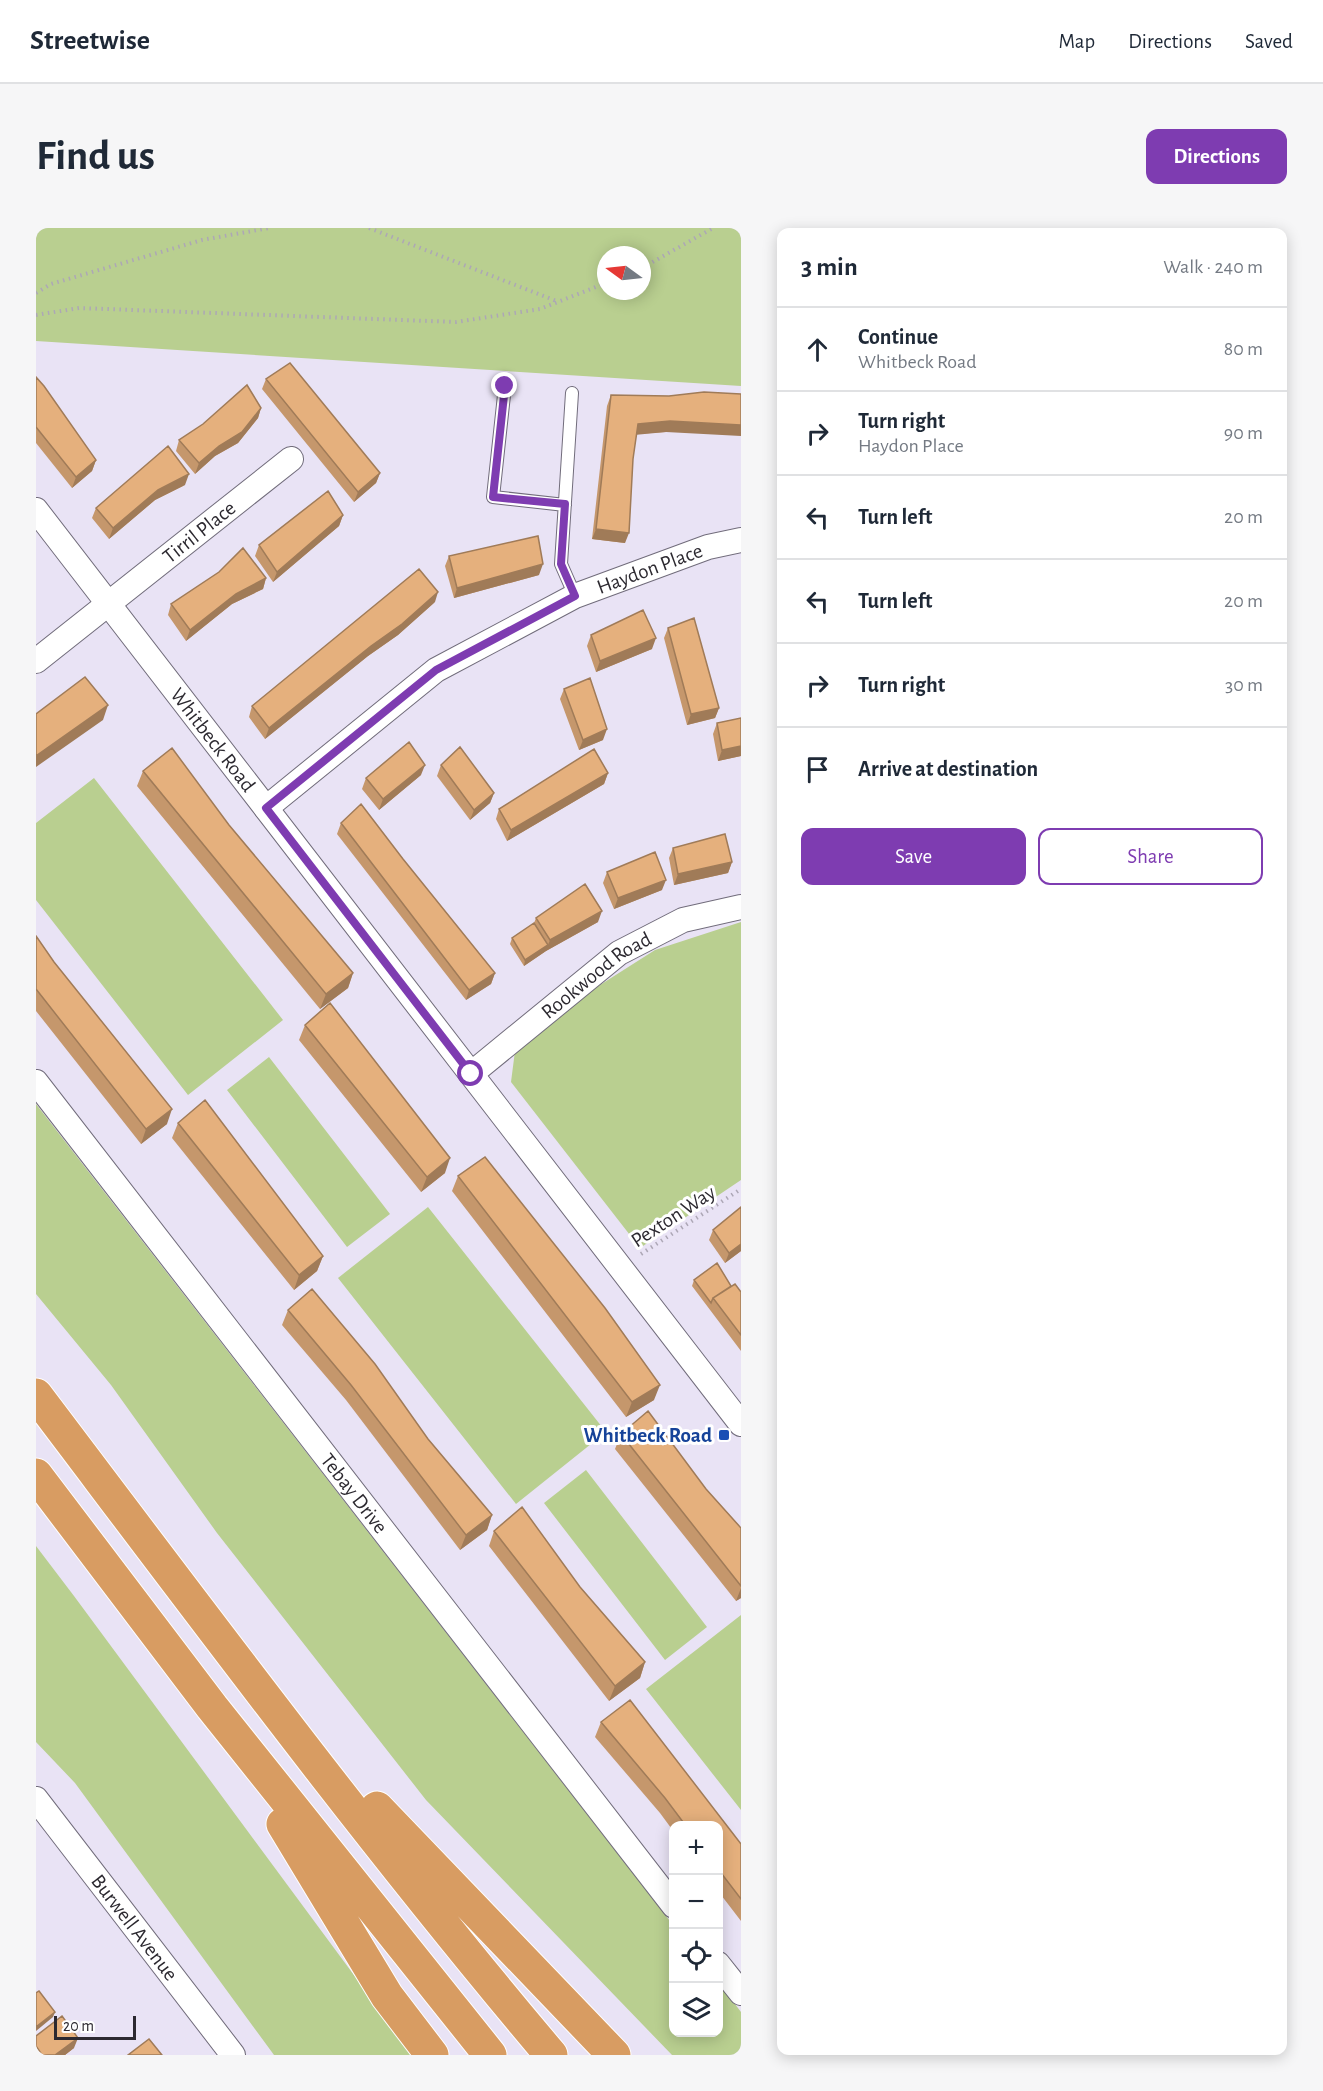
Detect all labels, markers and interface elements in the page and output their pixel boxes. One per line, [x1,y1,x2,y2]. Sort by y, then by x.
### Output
text: Streetwise [30,27,150,55]
text: Map [1059,31,1095,52]
text: Directions [1128,31,1212,52]
text: Saved [1245,31,1293,52]
button: Directions [1146,129,1287,184]
text: Find us [36,135,155,177]
north arrow [597,246,651,300]
text: 3 min [801,254,858,280]
text: Walk · 240 m [1163,257,1263,277]
text: Continue [858,326,938,348]
icon: ahead [801,333,834,366]
text: 80 m [1224,339,1263,359]
text: Whitbeck Road [858,352,977,372]
route end [491,372,517,398]
text: Turn right [858,410,945,432]
icon: right [801,417,834,450]
text: 90 m [1224,423,1263,443]
text: Haydon Place [858,436,964,456]
street label: Tirril Place [159,497,240,567]
icon: left [801,501,834,534]
text: Turn left [858,506,932,528]
text: 20 m [1224,507,1263,527]
street label: Haydon Place [594,540,706,598]
icon: left [801,585,834,618]
text: Turn left [858,590,932,612]
text: 20 m [1224,591,1263,611]
icon: right [801,669,834,702]
text: Turn right [858,674,945,696]
text: 30 m [1225,675,1263,695]
street label: Whitbeck Road [166,684,259,796]
icon: arrive [801,753,834,786]
text: Arrive at destination [858,758,1038,780]
button: Save [801,828,1026,885]
button: Share [1038,828,1263,885]
street label: Rookwood Road [538,928,655,1023]
route start [457,1060,483,1086]
street label: Pexton Way [627,1182,719,1251]
place label: Whitbeck Road [584,1425,712,1446]
marker: Whitbeck Road [717,1428,731,1442]
street label: Tebay Drive [317,1449,391,1537]
map controls [669,1821,723,2037]
button: + [669,1821,723,1875]
street label: Burwell Avenue [87,1871,182,1985]
button: − [669,1875,723,1929]
button: locate [669,1929,723,1983]
button: layers [669,1983,723,2037]
scale bar [54,2013,136,2040]
text: 20 m [63,2018,94,2034]

